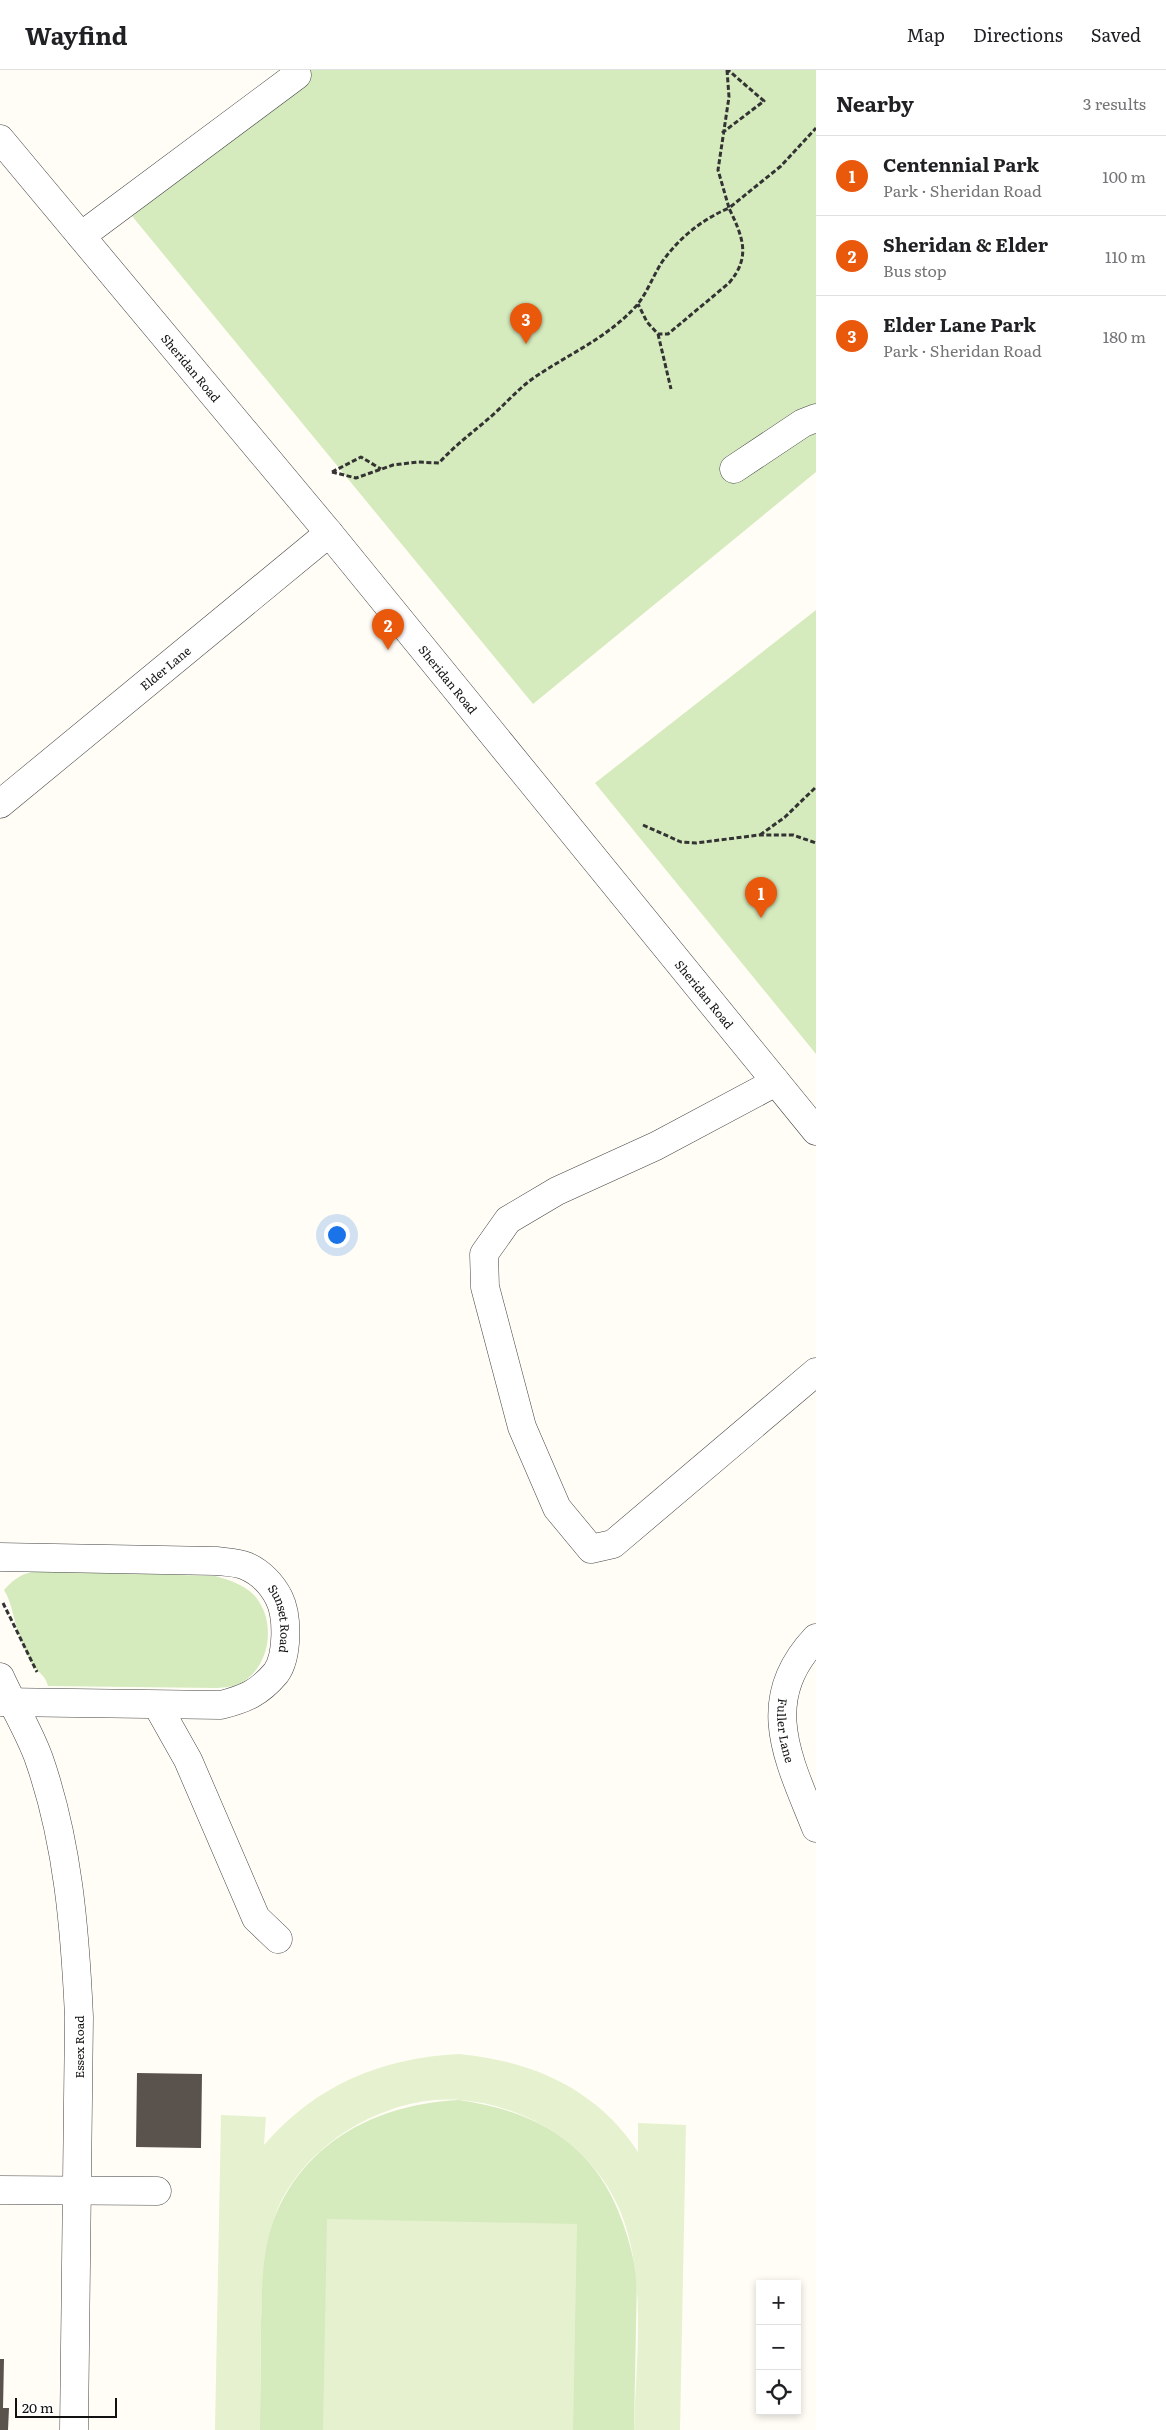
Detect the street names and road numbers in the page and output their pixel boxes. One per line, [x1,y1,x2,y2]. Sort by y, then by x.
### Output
street label: Sheridan Road [157,330,225,406]
street label: Sheridan Road [415,641,482,718]
street label: Elder Lane [136,642,194,694]
street label: Sheridan Road [671,956,738,1033]
street label: Sunset Road [264,1580,295,1655]
street label: Fuller Lane [773,1697,799,1765]
street label: Essex Road [70,2015,88,2079]

